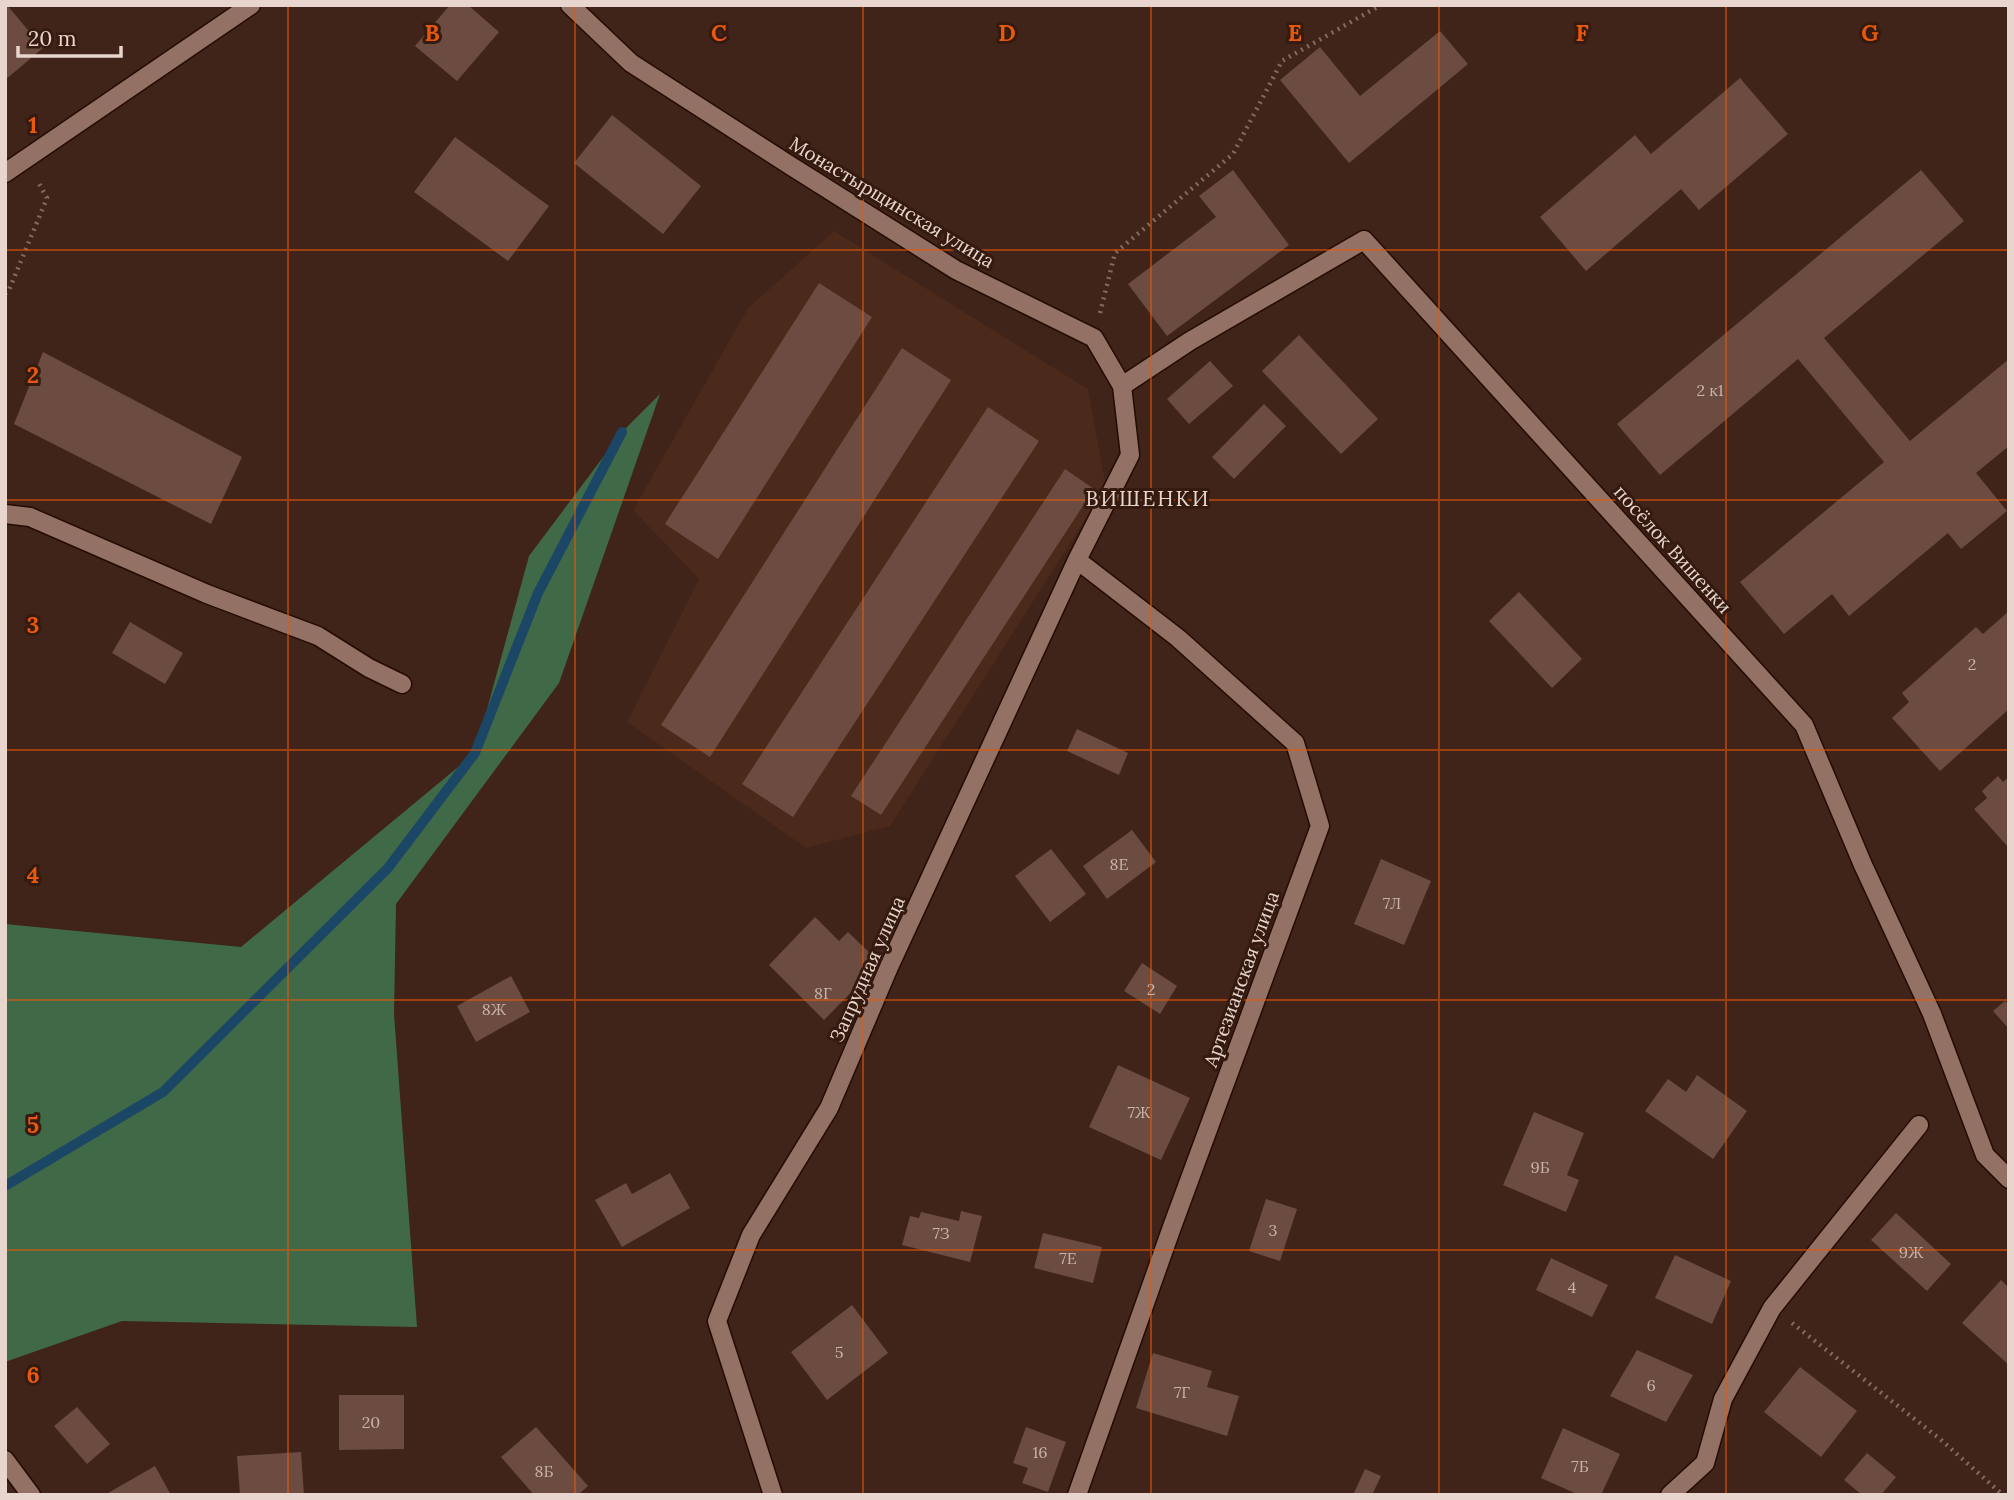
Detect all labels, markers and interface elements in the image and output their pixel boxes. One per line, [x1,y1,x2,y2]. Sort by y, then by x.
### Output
scale bar [18,14,121,58]
text: B [424,18,440,47]
text: C [711,18,727,47]
text: D [998,18,1016,47]
text: E [1288,18,1302,47]
text: F [1575,18,1589,47]
text: G [1861,18,1879,47]
text: 20 m [28,25,77,52]
text: 1 [28,110,38,139]
street label: Монастырщинская улица [785,131,999,273]
text: 2 [27,360,39,389]
house number: 2 к1 [1696,380,1724,400]
street label: посёлок Вишенки [1609,480,1737,618]
district label: ВИШЕНКИ [1085,485,1211,512]
text: 3 [27,610,39,639]
house number: 2 [1968,654,1976,674]
house number: 8Е [1110,854,1129,874]
text: 4 [27,860,39,889]
street label: Артезианская улица [1198,888,1284,1071]
street label: Запрудная улица [824,892,910,1046]
house number: 7Л [1383,893,1401,913]
house number: 2 [1147,979,1155,999]
house number: 8Г [814,983,832,1003]
house number: 8Ж [482,999,507,1019]
house number: 7Ж [1128,1102,1151,1122]
text: 5 [27,1110,39,1139]
house number: 9Б [1530,1157,1550,1177]
house number: 3 [1269,1220,1278,1240]
house number: 7З [932,1223,950,1243]
house number: 9Ж [1899,1242,1924,1262]
house number: 7Е [1059,1248,1077,1268]
house number: 4 [1568,1277,1577,1297]
house number: 5 [835,1342,843,1362]
text: 6 [26,1360,40,1389]
house number: 6 [1646,1375,1656,1395]
house number: 7Г [1174,1382,1190,1402]
house number: 20 [362,1412,380,1432]
house number: 16 [1032,1442,1048,1462]
house number: 7Б [1571,1456,1589,1476]
house number: 8Б [535,1461,554,1481]

